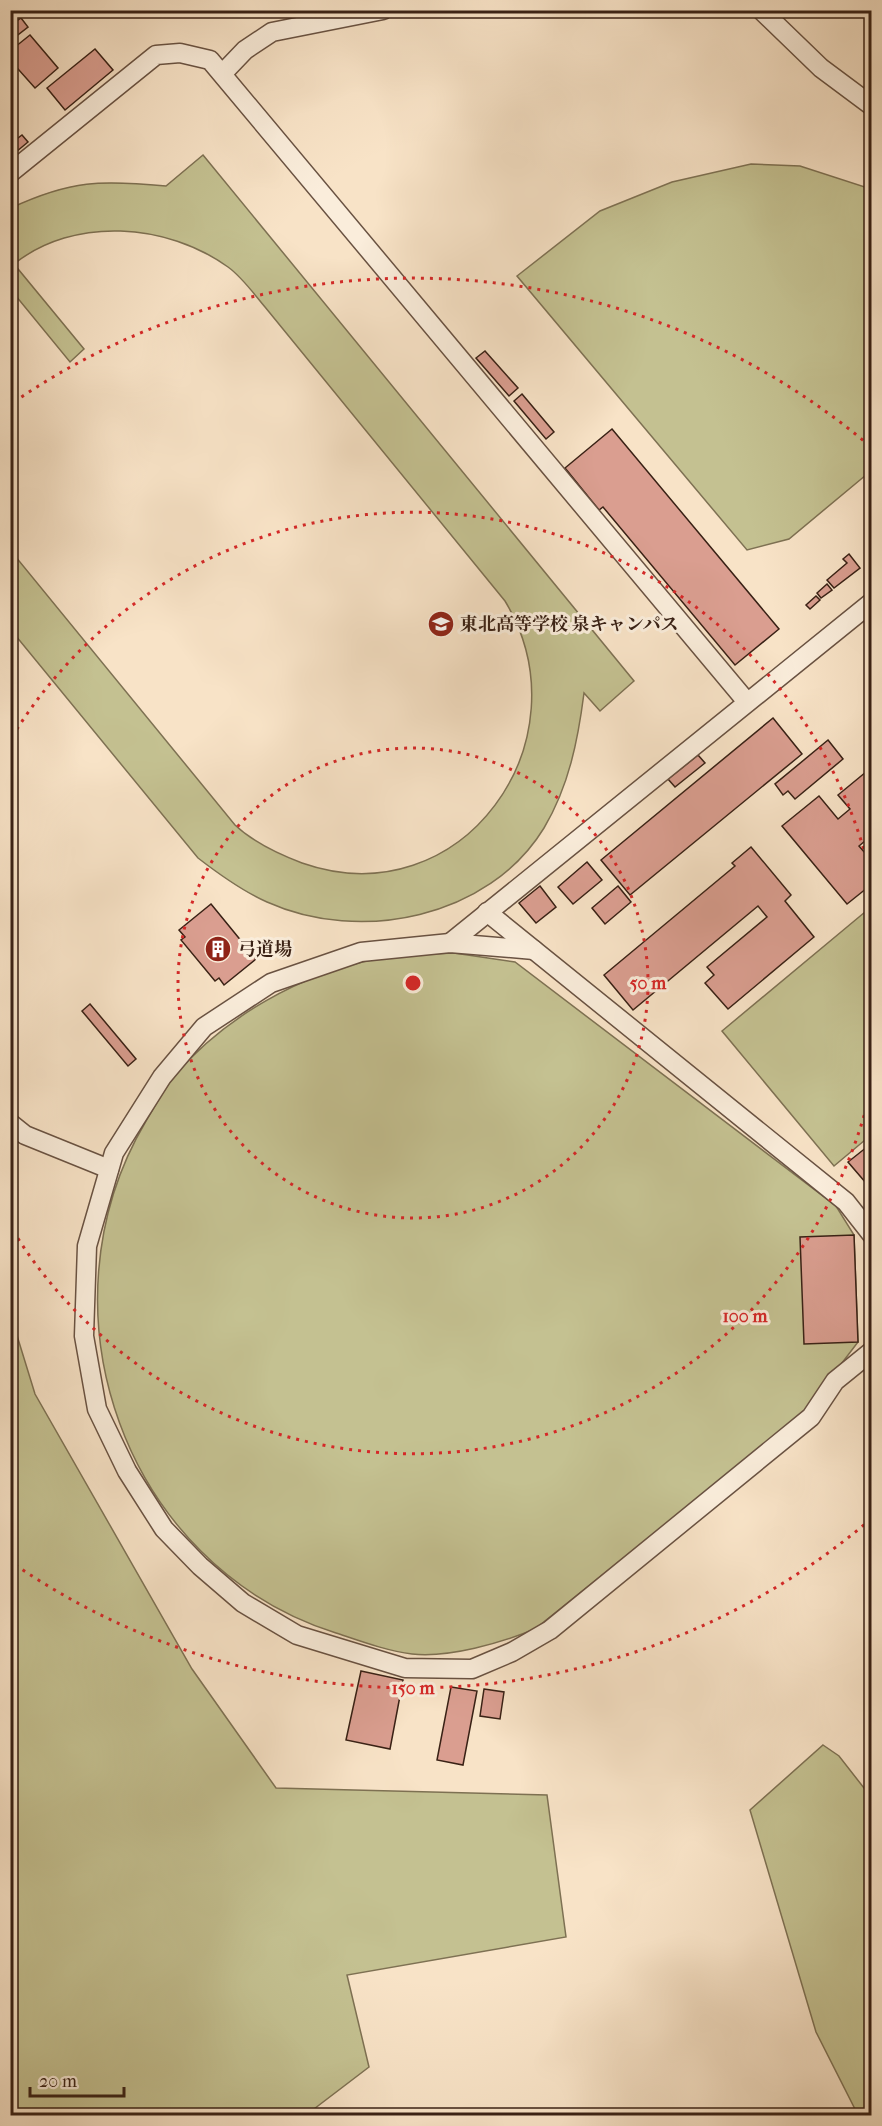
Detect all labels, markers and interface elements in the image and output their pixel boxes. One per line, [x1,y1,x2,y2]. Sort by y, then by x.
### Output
school or university icon: 東北高等学校 泉キャンパス [426,609,456,639]
place label: 東北高等学校 泉キャンパス [460,614,679,635]
building icon: 弓道場 [203,934,233,964]
place label: 弓道場 [238,939,292,960]
centre of rings [403,973,423,993]
text: 50 m [630,973,667,994]
text: 100 m [722,1306,769,1327]
text: 150 m [392,1678,435,1699]
scale bar [30,2060,124,2098]
text: 20 m [39,2071,77,2092]

